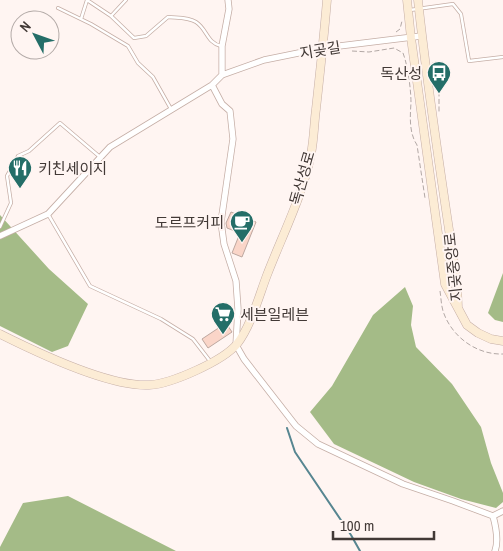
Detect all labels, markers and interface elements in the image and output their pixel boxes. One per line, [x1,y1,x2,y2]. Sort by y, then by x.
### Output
north arrow [10,10,60,60]
text: N [16,17,35,36]
street label: 지곶길 [298,36,342,64]
bus stop icon: 독산성 [426,60,452,94]
place label: 독산성 [381,63,422,84]
street label: 독산성로 [284,149,320,207]
restaurant icon: 키친세이지 [7,155,33,189]
place label: 키친세이지 [38,158,107,179]
cafe icon: 도르프커피 [229,209,255,243]
place label: 도르프커피 [155,212,224,233]
street label: 지곶중앙로 [439,232,467,302]
supermarket icon: 세븐일레븐 [210,301,236,335]
place label: 세븐일레븐 [240,304,309,325]
scale bar [333,508,434,540]
text: 100 m [340,515,374,536]

